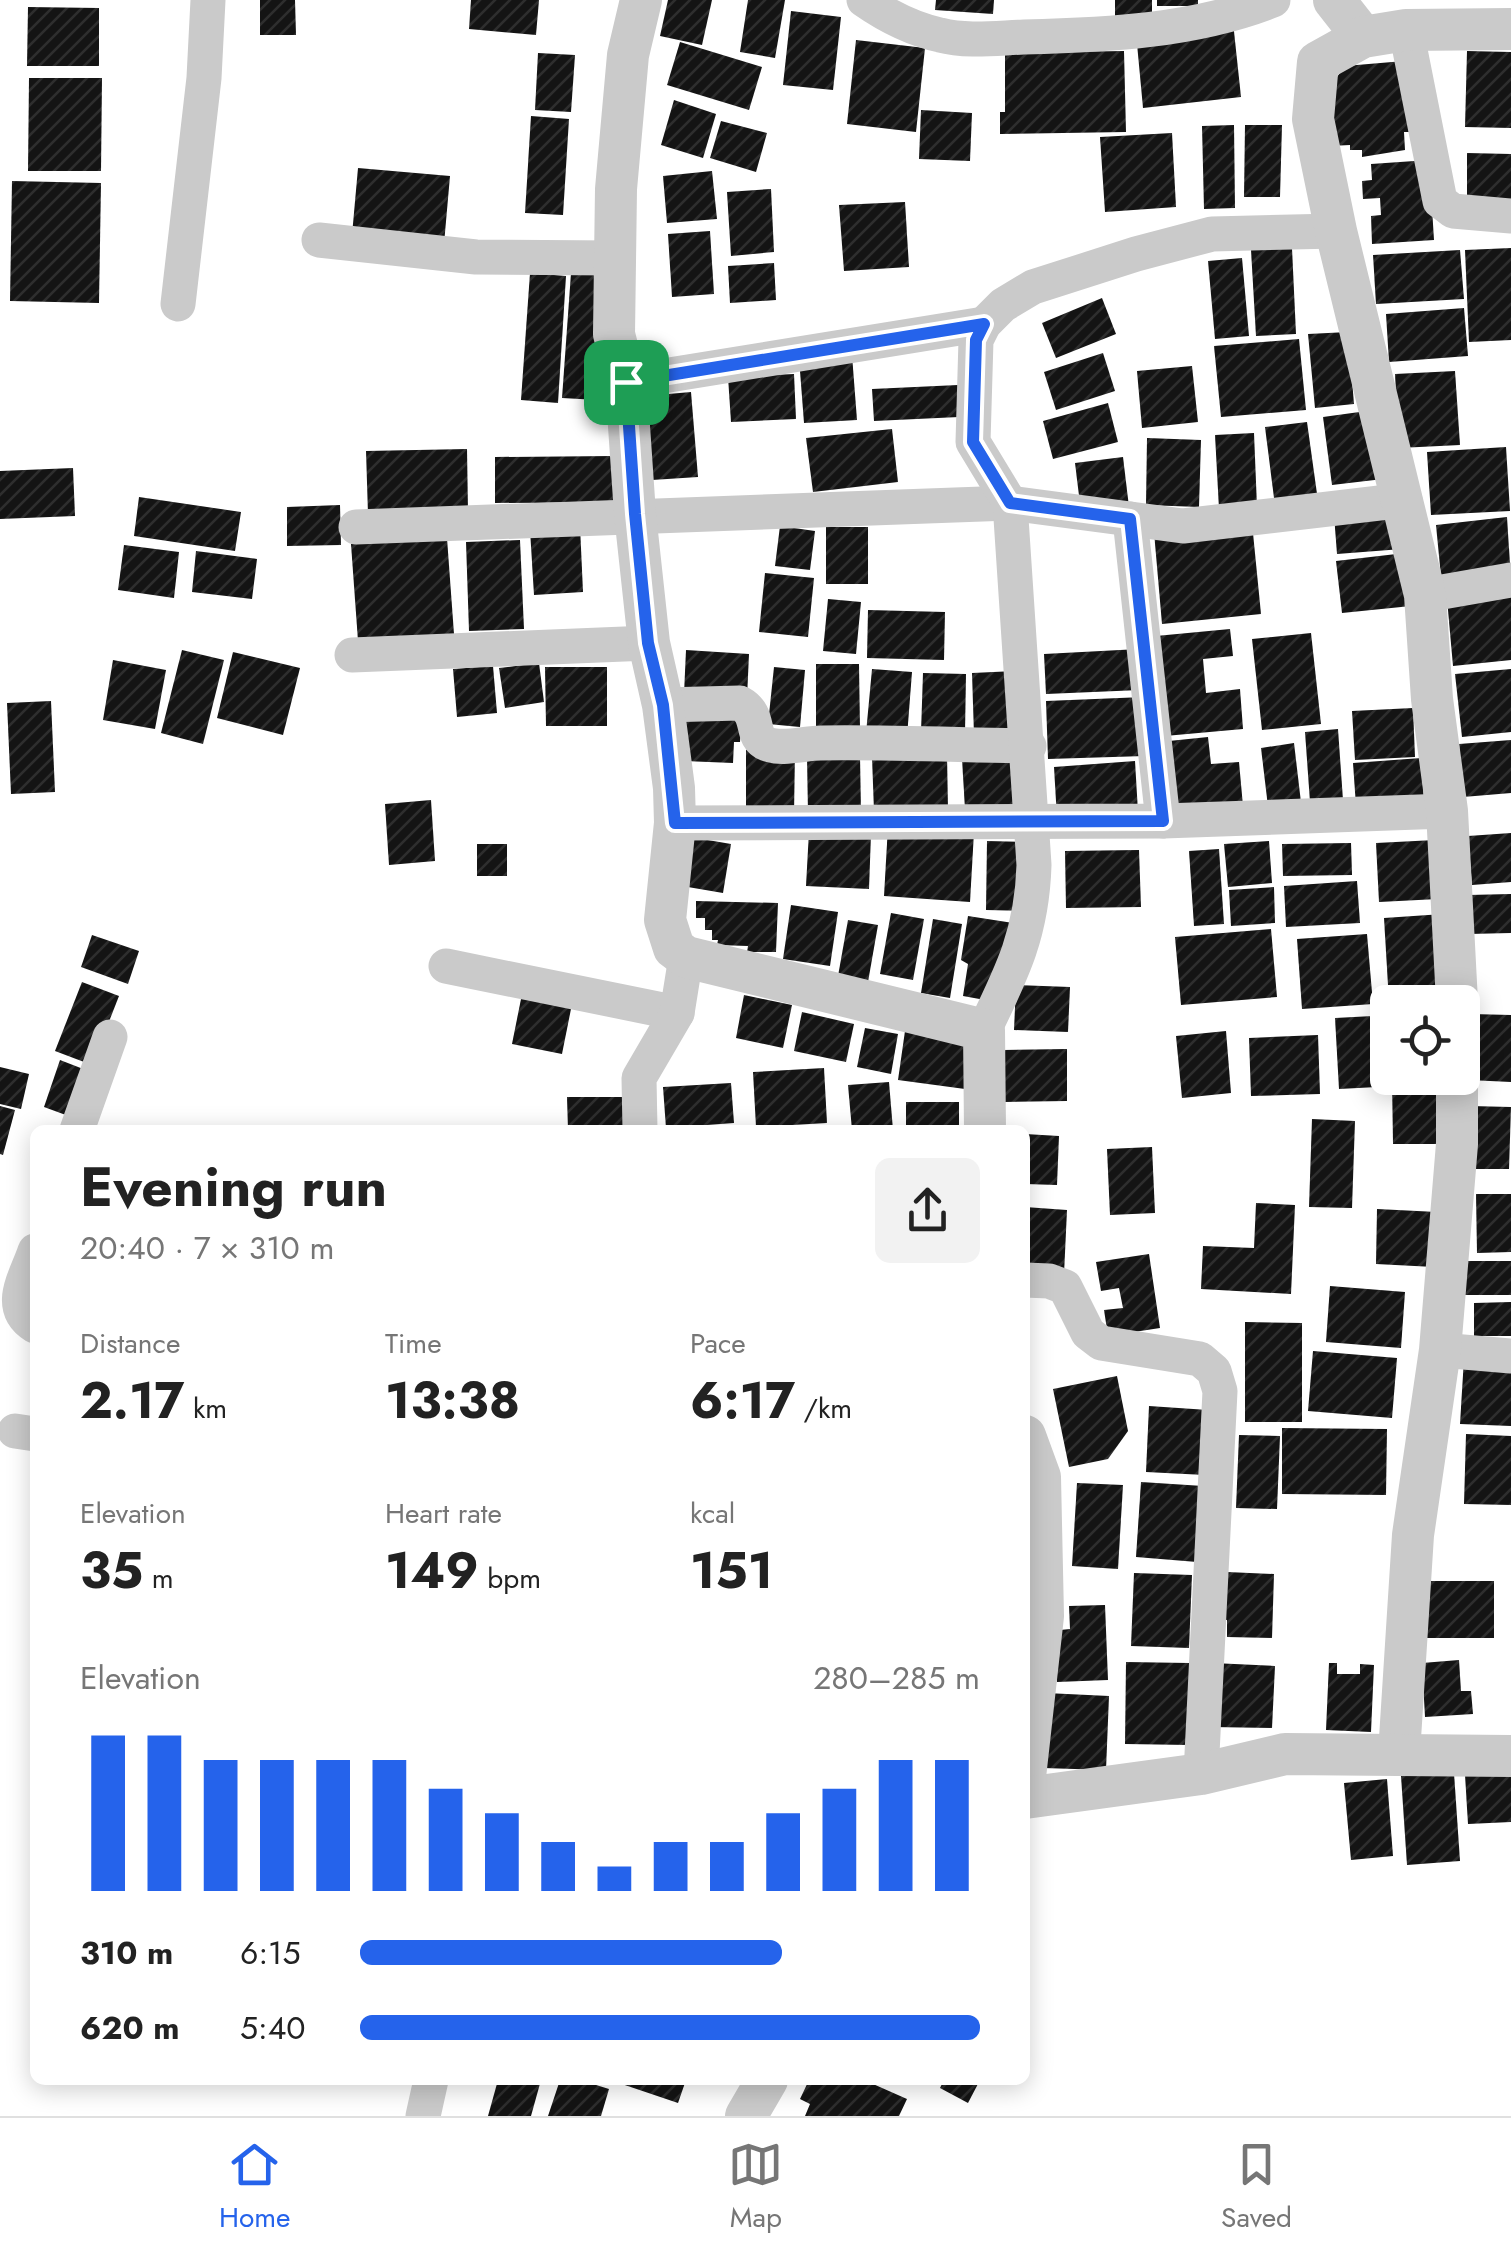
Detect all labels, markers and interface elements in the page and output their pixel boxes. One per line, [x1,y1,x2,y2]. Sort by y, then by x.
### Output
pin [584,340,669,425]
icon: arrive [599,355,654,410]
map controls [1370,985,1480,1095]
button: locate [1370,985,1480,1095]
text: Evening run [80,1147,387,1227]
button: share [875,1158,980,1263]
text: 20:40 · 7 × 310 m [80,1225,334,1271]
text: Distance [80,1323,180,1364]
text: Time [385,1323,442,1364]
text: Pace [690,1323,746,1364]
text: 2.17 [80,1364,185,1437]
text: 13:38 [385,1364,520,1437]
text: 6:17 [690,1364,795,1437]
text: km [185,1388,227,1429]
text: /km [795,1388,852,1429]
text: Elevation [80,1493,186,1534]
text: Heart rate [385,1493,502,1534]
text: kcal [690,1493,735,1534]
text: 35 [80,1534,143,1607]
text: 149 [385,1534,479,1607]
text: 151 [690,1534,773,1607]
text: m [143,1558,174,1599]
text: bpm [479,1558,541,1599]
text: Elevation [80,1655,201,1701]
text: 280–285 m [813,1655,980,1701]
text: 310 m [80,1930,173,1976]
text: 6:15 [240,1930,300,1976]
text: 620 m [80,2005,179,2051]
text: 5:40 [240,2005,306,2051]
tab: Home [219,2137,290,2238]
tab: Map [728,2137,783,2238]
tab: Saved [1221,2137,1292,2238]

